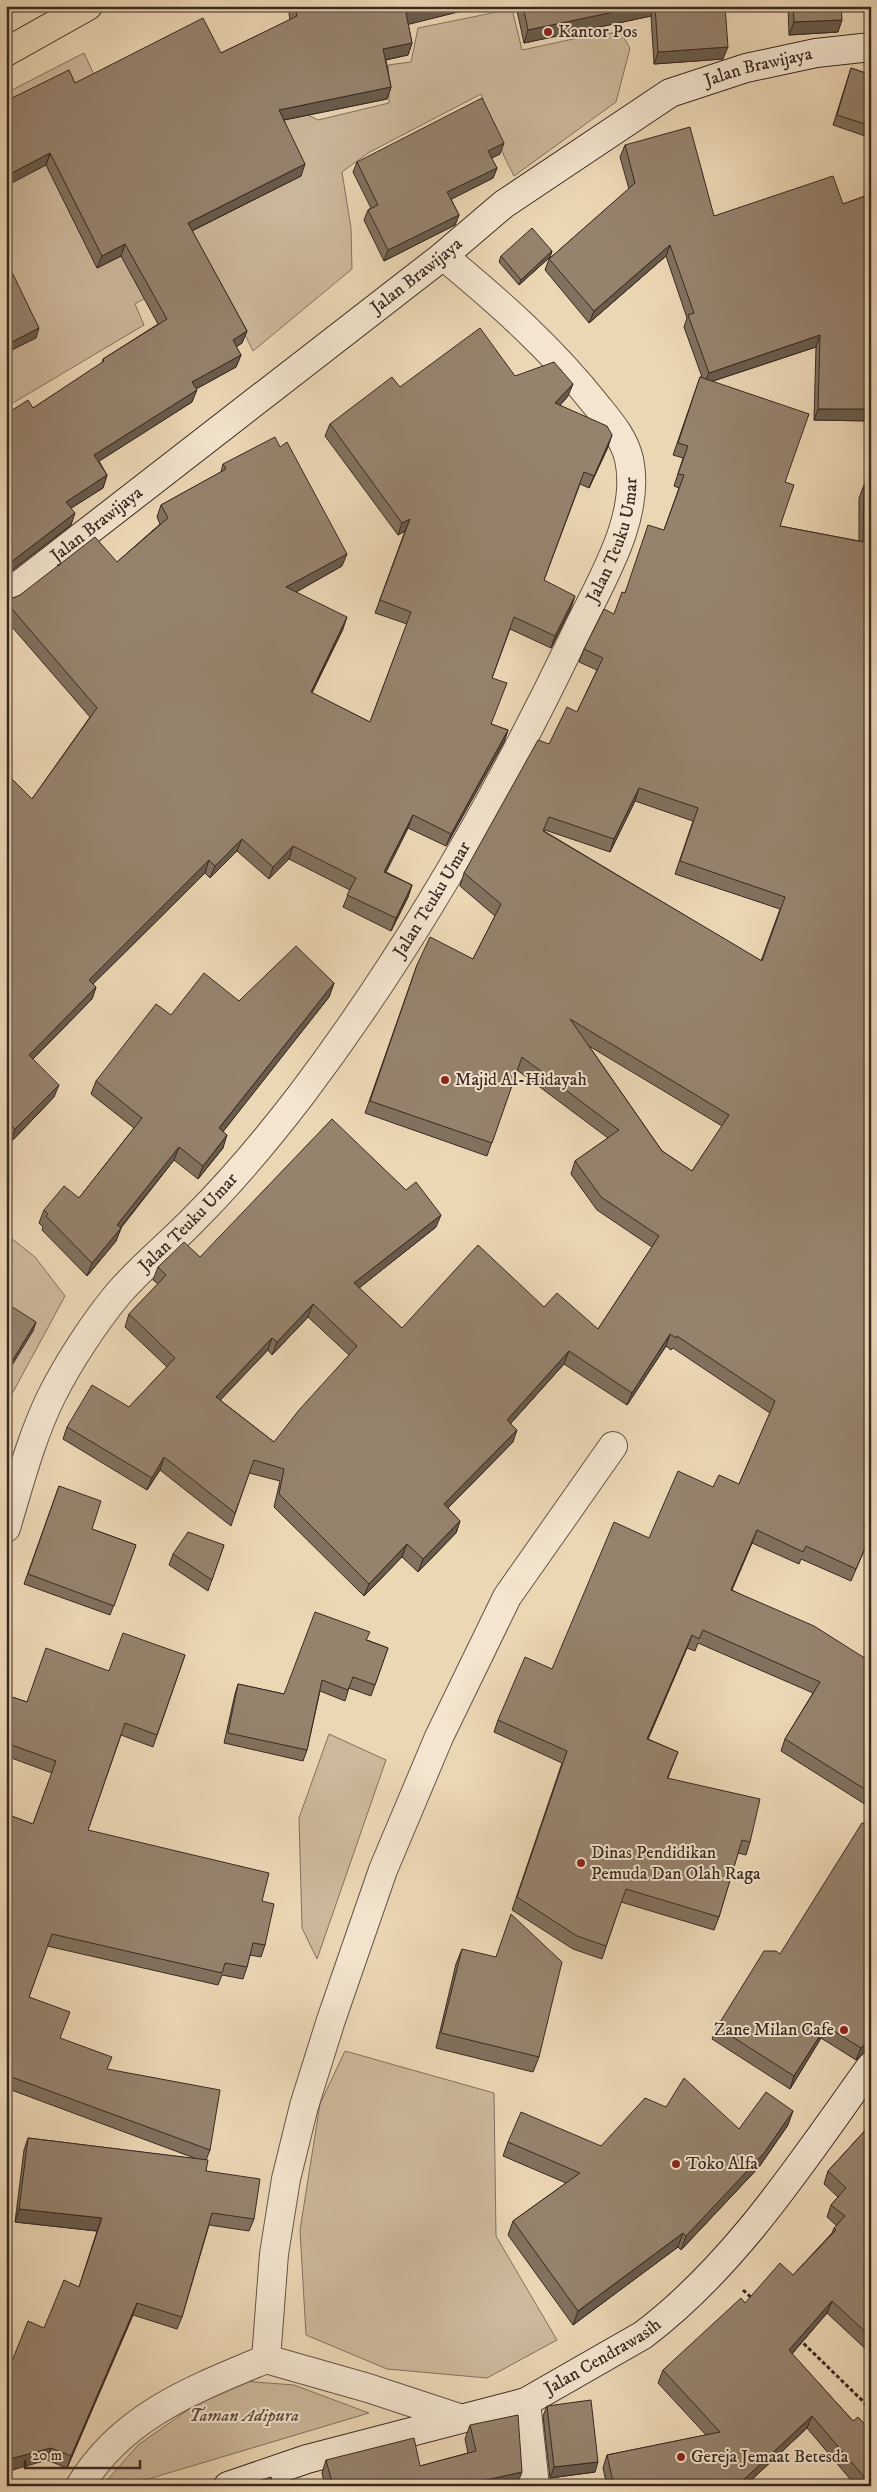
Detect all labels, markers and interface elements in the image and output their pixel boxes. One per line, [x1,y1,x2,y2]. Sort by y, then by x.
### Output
place label: Kantor Pos [558,21,638,43]
marker: Kantor Pos [542,26,554,38]
street label: Jalan Brawijaya [700,43,815,93]
street label: Jalan Brawijaya [365,233,467,320]
street label: Jalan Teuku Umar [581,477,642,608]
street label: Jalan Brawijaya [45,482,148,568]
street label: Jalan Teuku Umar [388,838,476,963]
place label: Majid Al-Hidayah [455,1069,588,1091]
marker: Majid Al-Hidayah [439,1074,451,1086]
street label: Jalan Teuku Umar [133,1168,243,1278]
place label: Dinas Pendidikan Pemuda Dan Olah Raga [591,1842,761,1885]
marker: Dinas Pendidikan Pemuda Dan Olah Raga [575,1857,587,1869]
place label: Zane Milan Cafe [714,2019,834,2041]
marker: Zane Milan Cafe [838,2024,850,2036]
place label: Toko Alfa [686,2153,758,2175]
marker: Toko Alfa [670,2158,682,2170]
street label: Jalan Cendrawasih [539,2313,666,2401]
park label: Taman Adipura [189,2405,299,2427]
scale bar [25,2437,140,2469]
text: 20 m [32,2446,62,2465]
place label: Gereja Jemaat Betesda [691,2446,849,2468]
marker: Gereja Jemaat Betesda [675,2451,687,2463]

